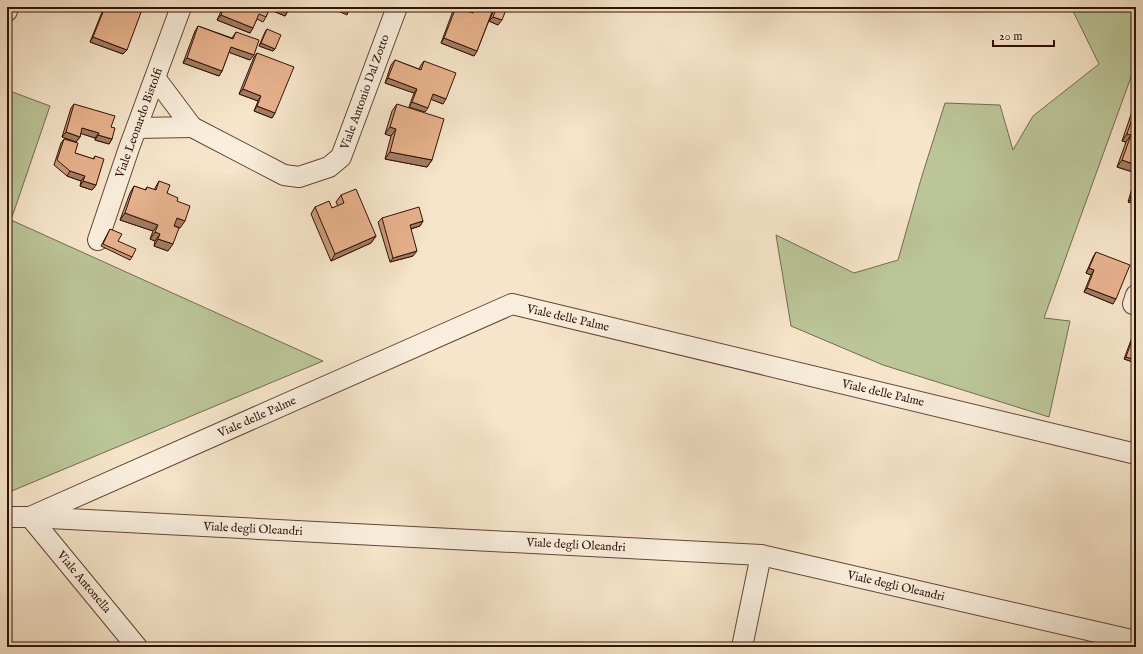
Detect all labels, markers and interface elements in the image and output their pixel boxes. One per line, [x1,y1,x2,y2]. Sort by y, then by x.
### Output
scale bar [993,22,1054,48]
text: 20 m [999,29,1022,44]
street label: Viale Antonio Dal Zotto [337,32,393,153]
street label: Viale Leonardo Bistolfi [112,66,166,181]
street label: Viale delle Palme [524,301,611,335]
street label: Viale delle Palme [839,376,926,410]
street label: Viale delle Palme [215,393,299,441]
street label: Viale degli Oleandri [202,519,303,539]
street label: Viale degli Oleandri [525,535,626,555]
street label: Viale Antonella [53,547,115,617]
street label: Viale degli Oleandri [845,567,946,604]

